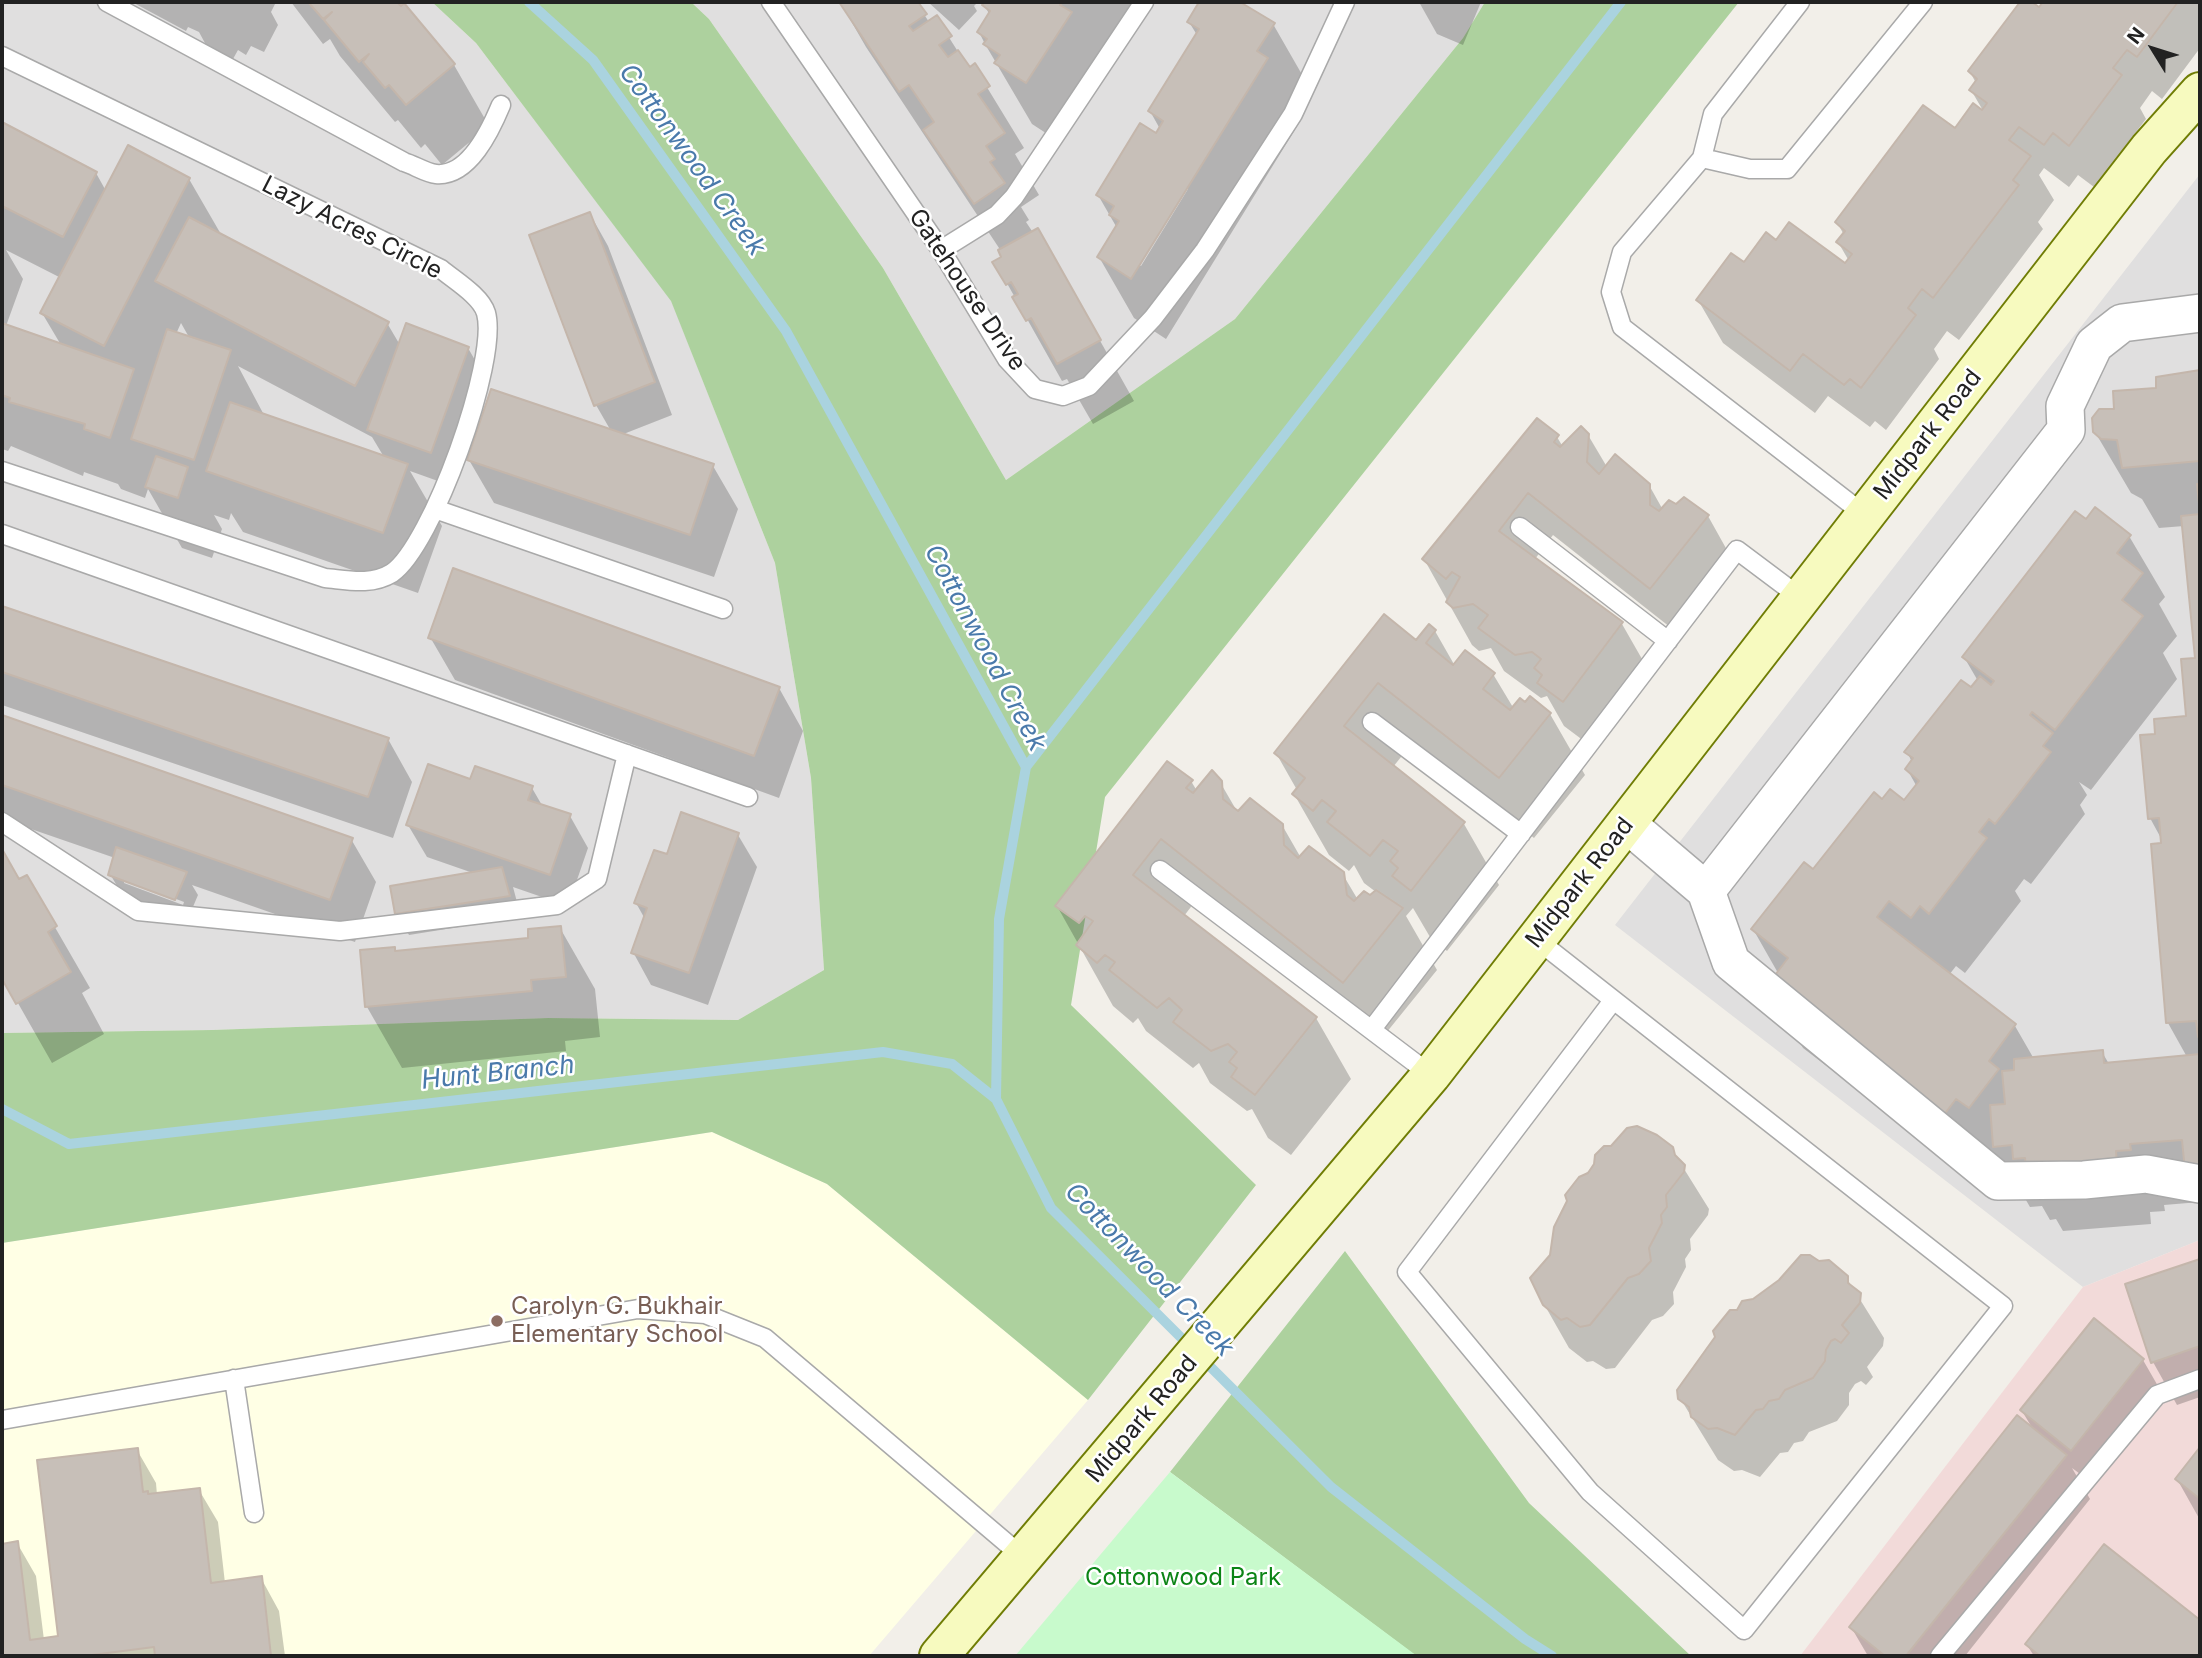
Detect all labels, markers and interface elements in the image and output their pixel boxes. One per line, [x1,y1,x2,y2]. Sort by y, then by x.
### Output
north arrow [2118,14,2188,84]
text: N [2123,23,2150,49]
water label: Cottonwood Creek [612,58,772,262]
street label: Lazy Acres Circle [257,170,447,286]
street label: Gatehouse Drive [902,204,1032,376]
street label: Midpark Road [1868,364,1988,506]
water label: Cottonwood Creek [917,539,1053,757]
street label: Midpark Road [1520,812,1640,954]
water label: Hunt Branch [420,1049,576,1097]
water label: Cottonwood Creek [1058,1177,1240,1363]
place label: Carolyn G. Bukhair Elementary School [511,1293,723,1349]
marker: Carolyn G. Bukhair Elementary School [489,1313,505,1329]
street label: Midpark Road [1080,1349,1204,1489]
park label: Cottonwood Park [1085,1564,1281,1592]

